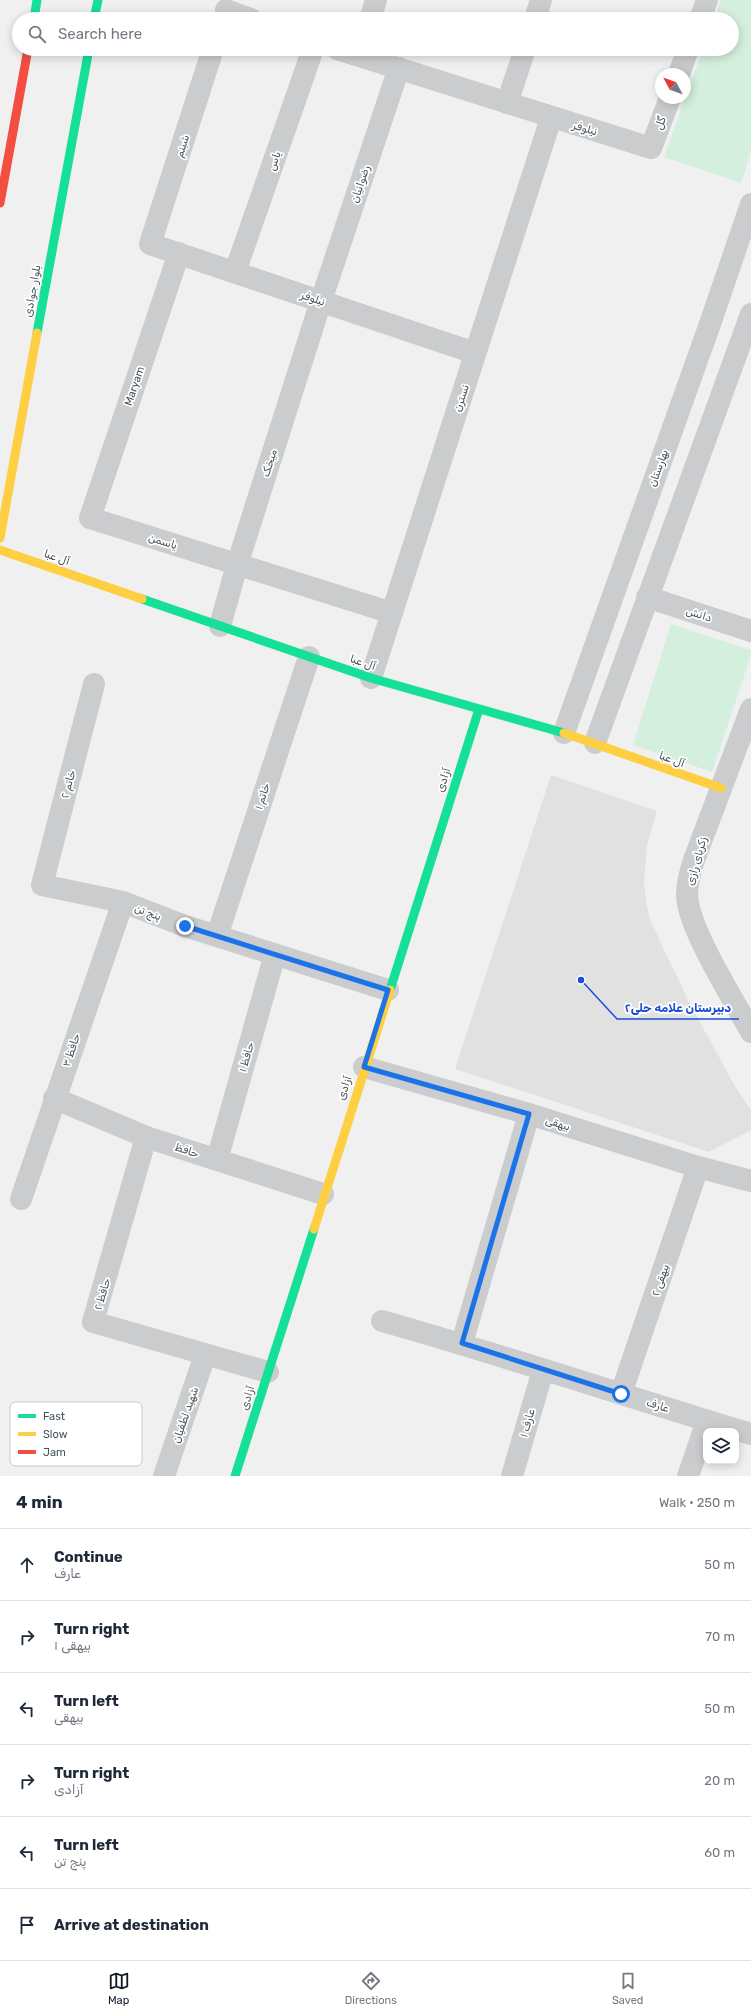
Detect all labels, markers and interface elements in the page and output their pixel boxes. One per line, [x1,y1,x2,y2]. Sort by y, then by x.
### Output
search box [12,12,739,56]
icon: search [26,23,48,45]
text: Search here [58,25,142,43]
north arrow [655,68,691,104]
street label: گل [652,115,669,132]
street label: نیلوفر [570,118,599,139]
street label: شبنم [173,133,193,160]
street label: یاس [265,150,284,173]
street label: رضوانیان [348,163,374,205]
street label: بلوار جوادی [22,264,44,318]
street label: نیلوفر [298,288,327,310]
street label: Maryam [122,365,147,408]
street label: نسترن [451,383,472,413]
street label: میخک [259,448,280,479]
street label: بهارستان [646,448,671,488]
street label: یاسمن [147,531,179,552]
street label: آل عبا [42,547,72,568]
street label: دانش [684,604,713,625]
street label: آل عبا [348,652,378,673]
street label: آل عبا [657,749,687,770]
street label: آزادی [433,765,454,794]
street label: خاتم ۲ [58,768,80,800]
street label: خاتم ۱ [252,781,274,811]
street label: زکریای رازی [683,835,710,887]
street label: پنج تن [132,902,163,925]
route end [176,917,194,935]
callout: دبیرستان علامه حلی۲ [617,995,739,1019]
text: دبیرستان علامه حلی۲ [625,1001,731,1015]
street label: حافظ ۳ [60,1032,83,1069]
street label: حافظ ۱ [236,1040,257,1074]
street label: آزادی [334,1073,355,1102]
street label: بیهقی [544,1113,572,1134]
street label: حافظ [173,1141,201,1161]
street label: بیهقی ۲ [649,1262,672,1298]
street label: حافظ ۲ [92,1276,113,1312]
street label: آزادی [238,1384,258,1412]
street label: شهید لطفیان [170,1385,201,1445]
route start [612,1385,630,1403]
street label: عارف [645,1396,671,1415]
legend [10,1402,142,1466]
street label: عارف ۱ [517,1407,538,1439]
text: Fast [43,1410,66,1423]
text: Slow [43,1428,68,1441]
map controls [703,1428,739,1464]
button: layers [703,1428,739,1464]
text: Jam [43,1446,66,1459]
text: 4 min [16,1492,63,1512]
text: Walk · 250 m [659,1495,735,1510]
text: Continue [54,1548,123,1566]
icon: ahead [16,1554,38,1576]
text: 50 m [704,1557,735,1572]
text: عارف [54,1566,81,1581]
text: Turn right [54,1620,129,1638]
icon: right [16,1626,38,1648]
text: 70 m [705,1629,735,1644]
text: بیهقی ۱ [54,1638,91,1653]
text: Turn left [54,1692,119,1710]
icon: left [16,1698,38,1720]
text: 50 m [704,1701,735,1716]
text: بیهقی [54,1710,84,1725]
text: Turn right [54,1764,129,1782]
icon: right [16,1770,38,1792]
text: 20 m [704,1773,735,1788]
text: آزادی [54,1782,84,1797]
text: Turn left [54,1836,119,1854]
icon: left [16,1842,38,1864]
text: 60 m [704,1845,735,1860]
text: پنج تن [54,1854,86,1869]
icon: arrive [16,1914,38,1936]
text: Arrive at destination [54,1916,209,1934]
tab: Map [108,1970,130,2007]
tab: Directions [345,1970,397,2007]
tab: Saved [612,1970,643,2007]

